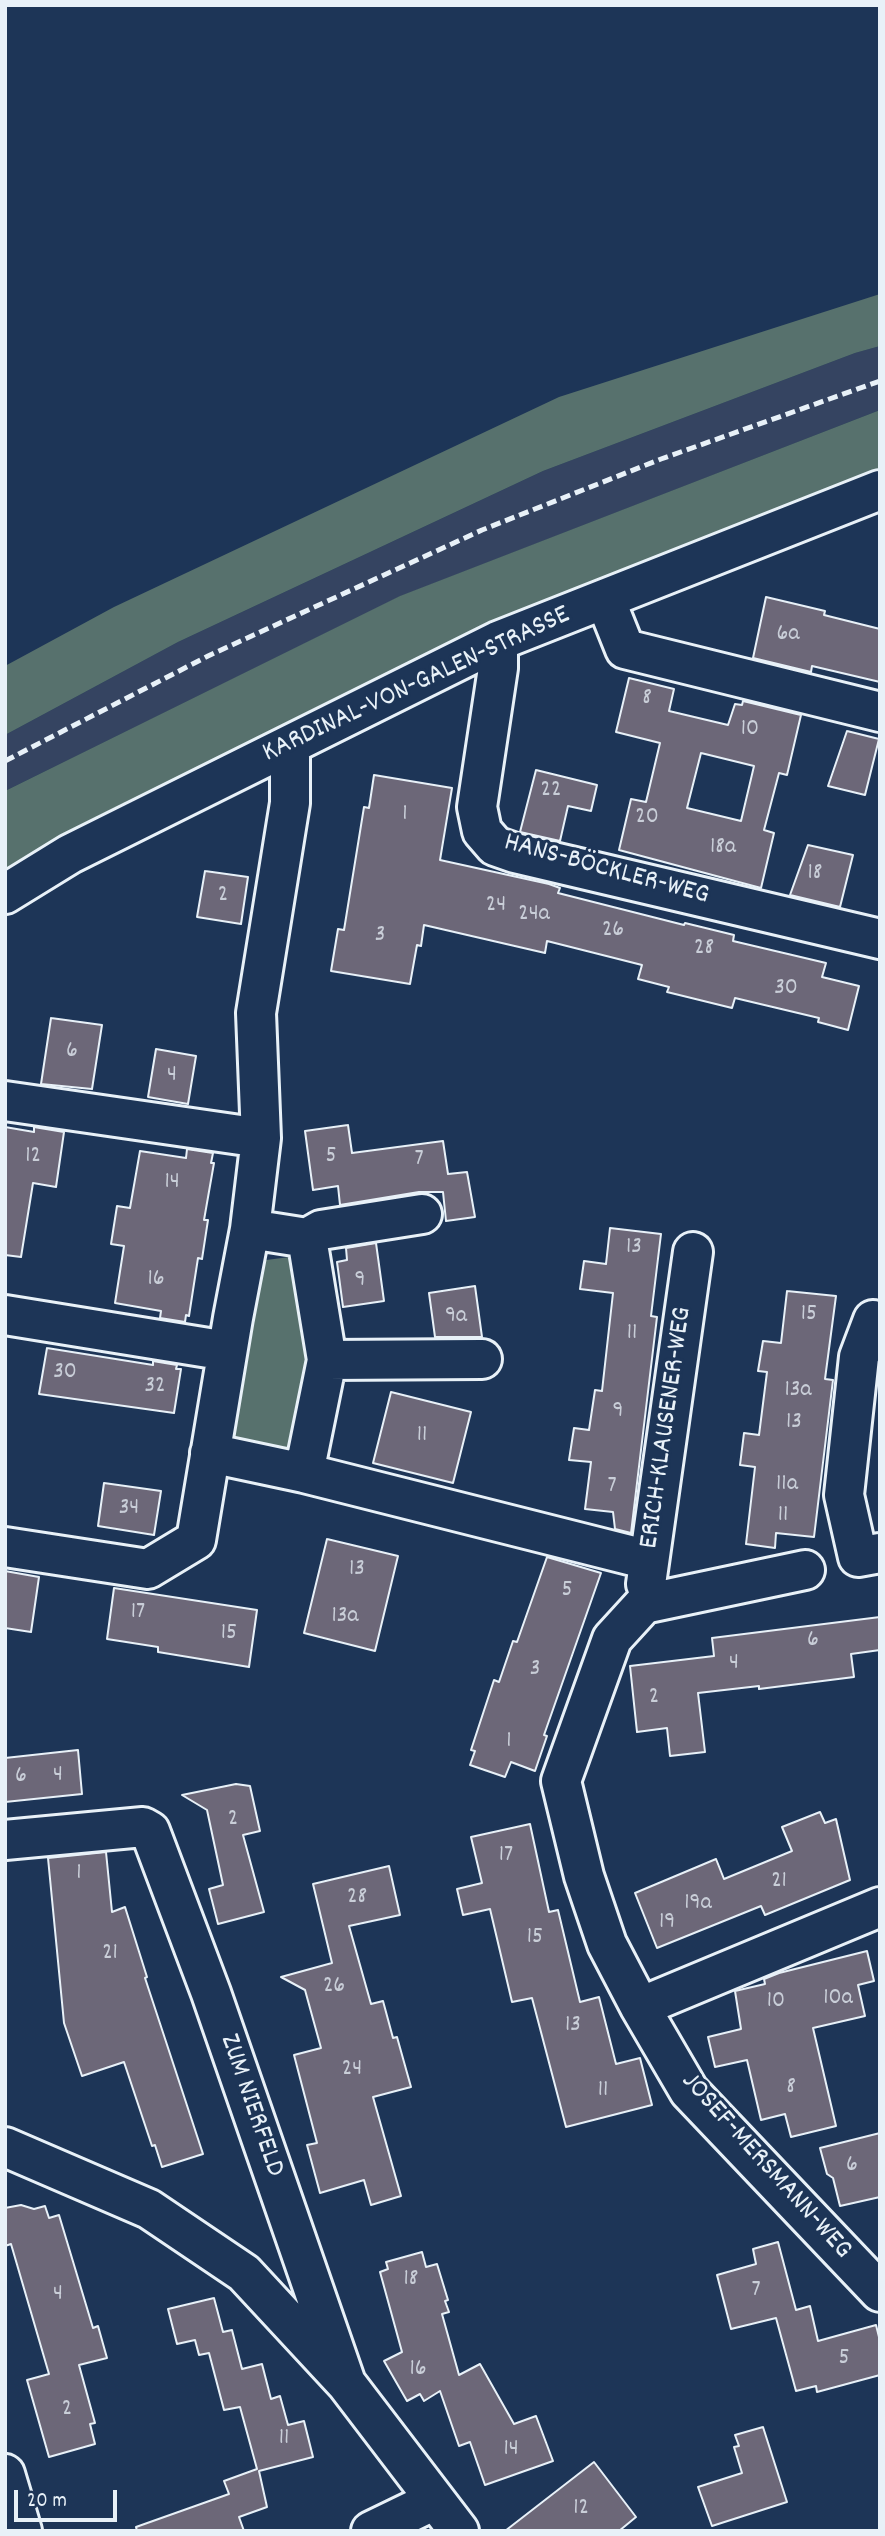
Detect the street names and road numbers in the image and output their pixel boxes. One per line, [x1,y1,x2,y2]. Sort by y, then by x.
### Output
street label: KARDINAL-VON-GALEN-STRASSE [258,600,576,772]
street label: HANS-BÖCKLER-WEG [500,827,712,915]
street label: ERICH-KLAUSENER-WEG [634,1305,702,1551]
street label: ZUM NIERFELD [210,2030,290,2182]
street label: JOSEF-MERSMANN-WEG [672,2066,858,2268]

